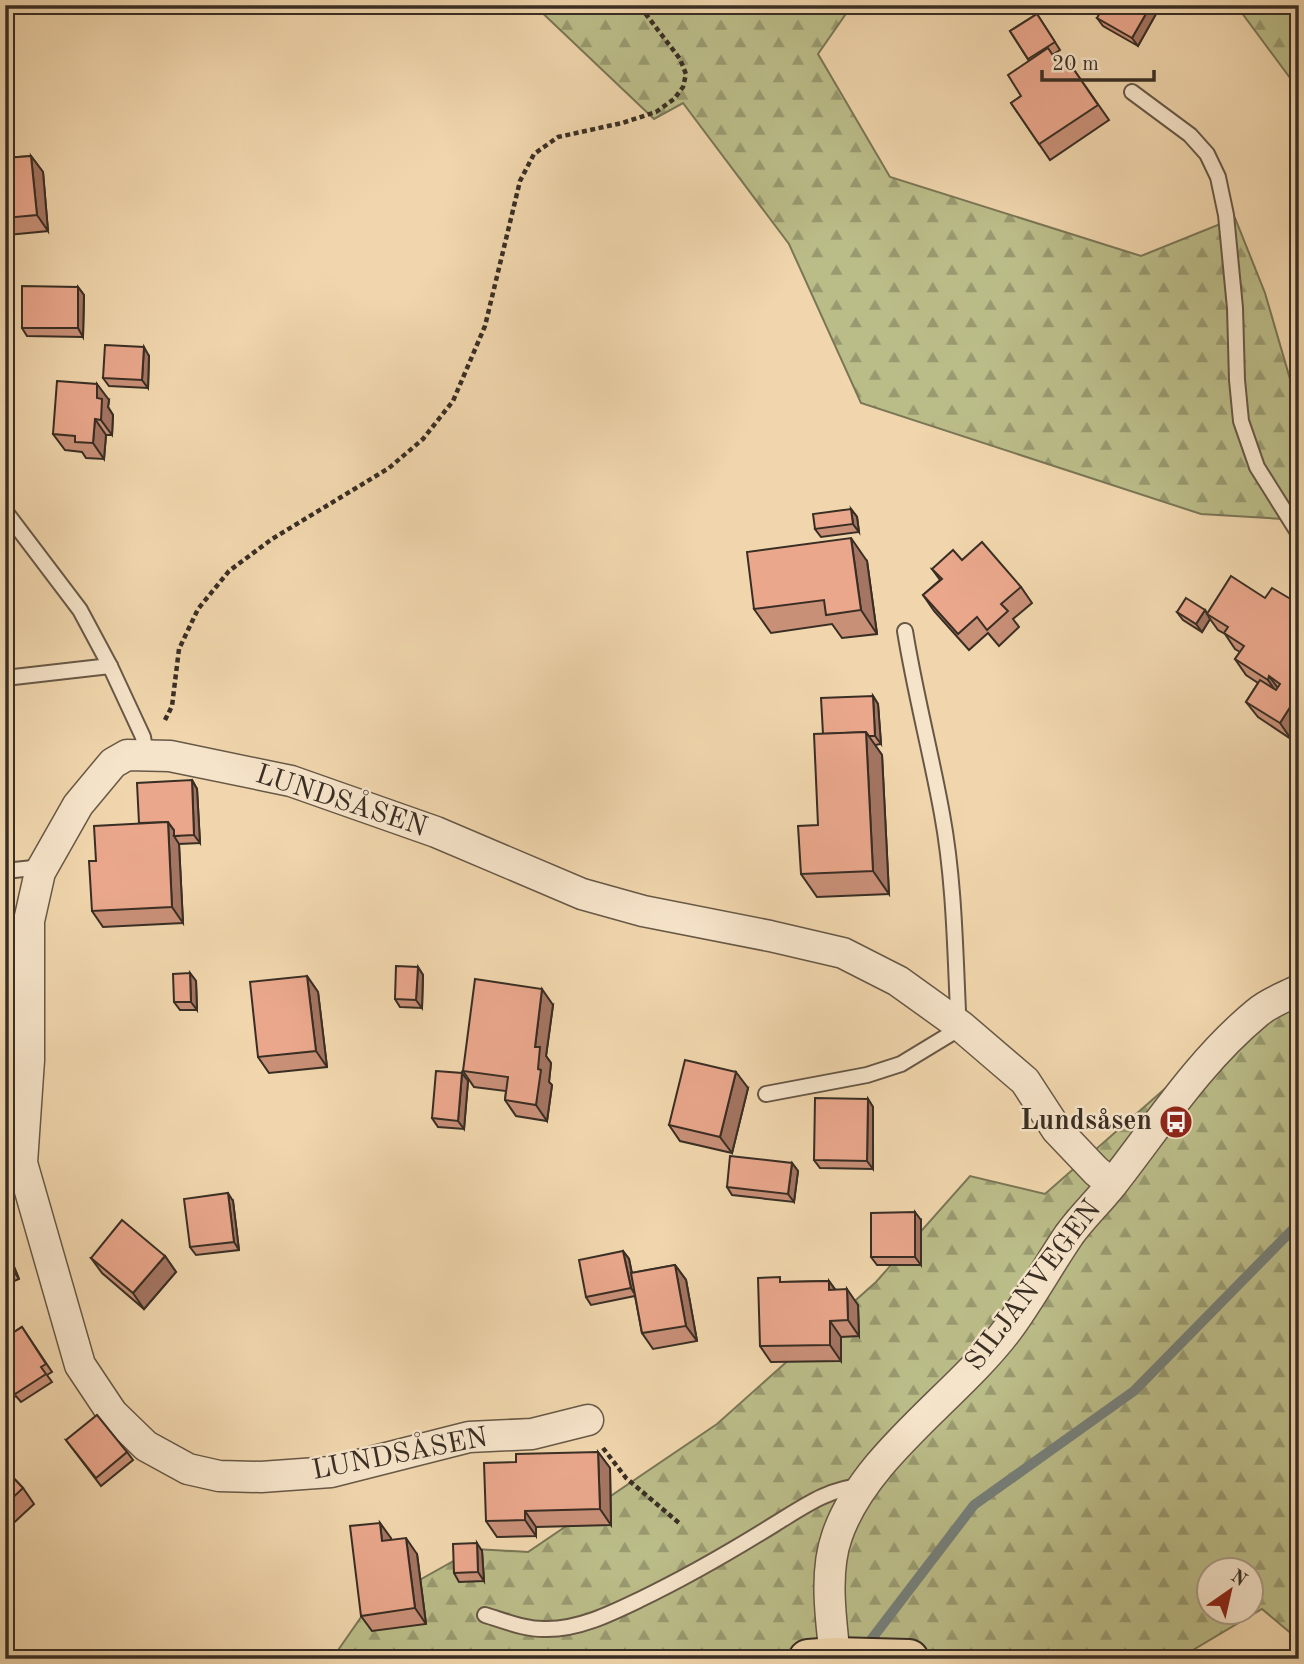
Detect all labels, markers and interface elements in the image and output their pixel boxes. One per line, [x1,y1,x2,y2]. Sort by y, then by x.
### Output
scale bar [1042,38,1154,82]
text: 20 m [1052,54,1099,75]
street label: LUNDSÅSEN [252,756,432,843]
bus stop icon: Lundsåsen [1157,1103,1195,1141]
place label: Lundsåsen [1020,1108,1152,1136]
street label: SILJANVEGEN [961,1196,1107,1376]
street label: LUNDSÅSEN [309,1419,490,1486]
north arrow [1196,1556,1266,1626]
text: N [1227,1567,1250,1591]

